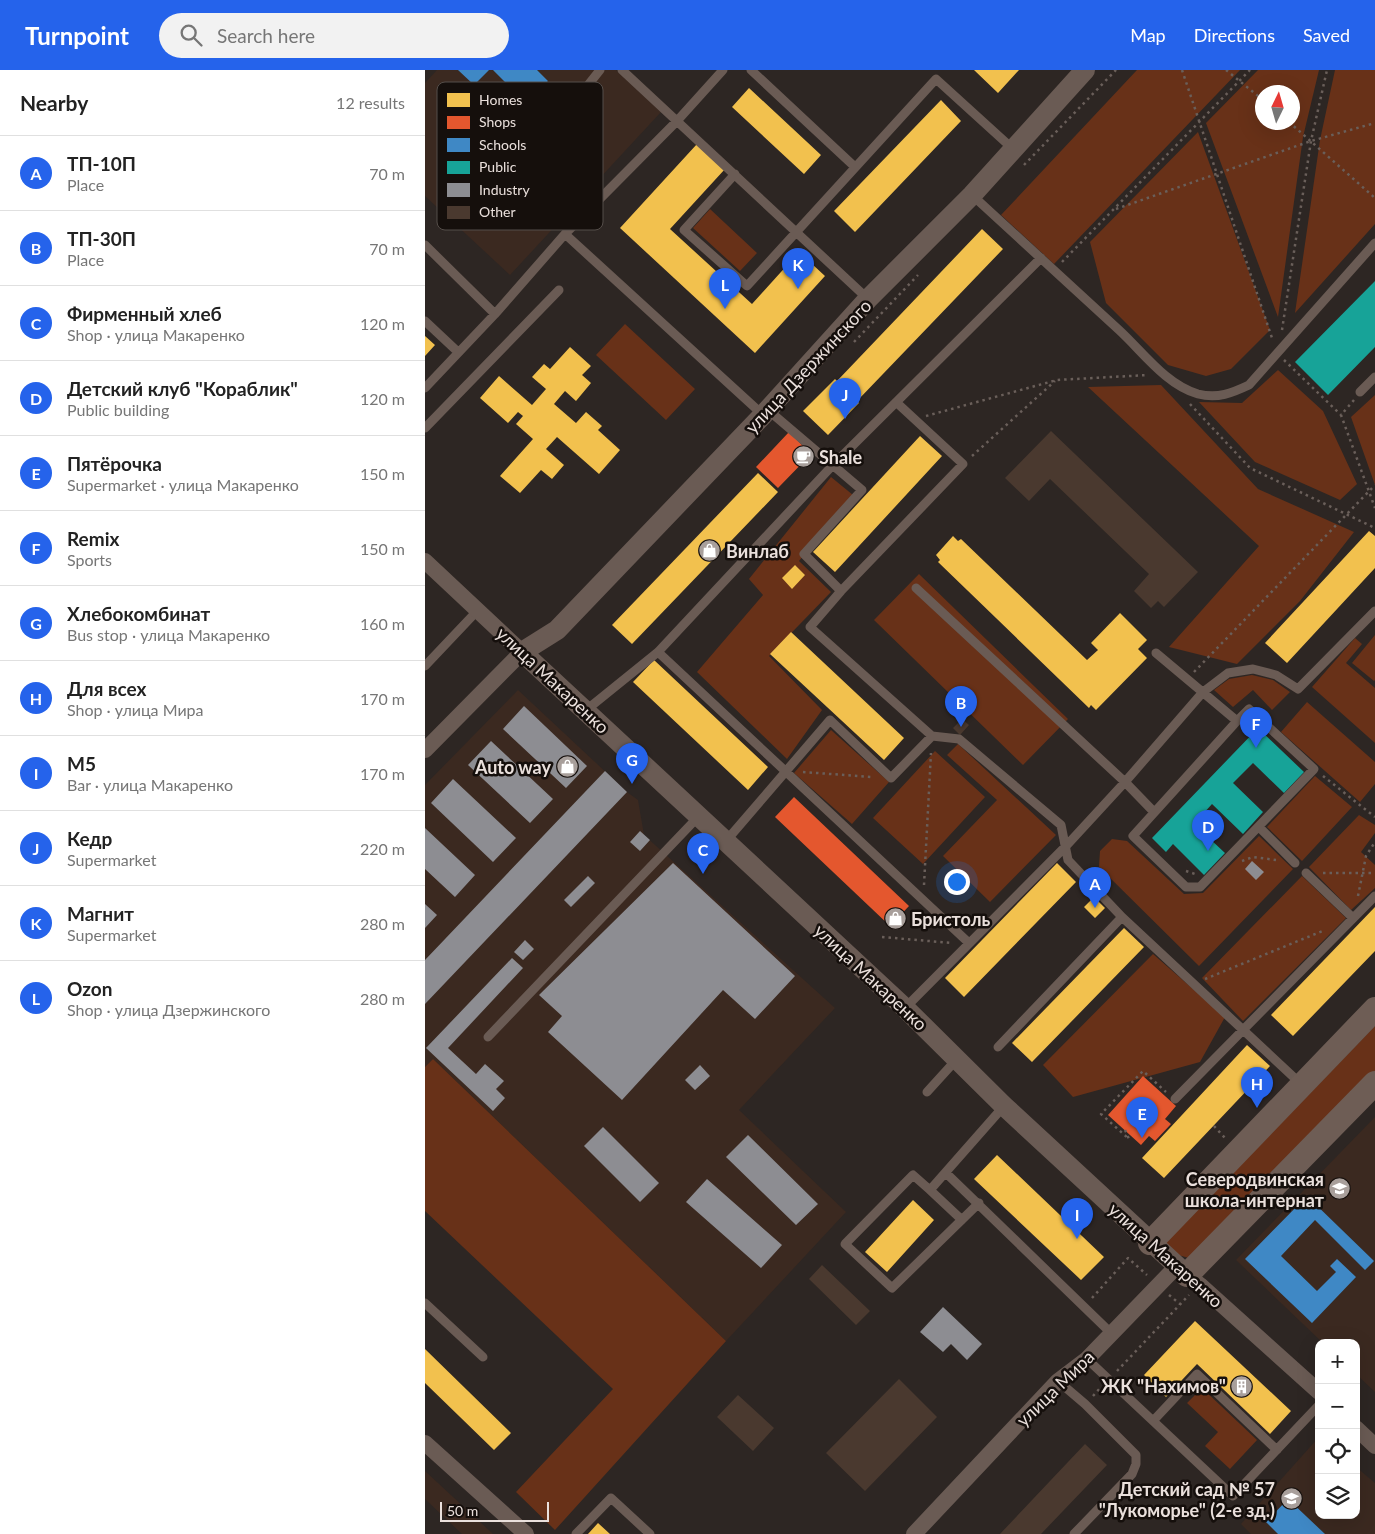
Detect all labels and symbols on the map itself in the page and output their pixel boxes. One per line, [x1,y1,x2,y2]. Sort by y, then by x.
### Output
legend [437,82,603,230]
north arrow [1255,85,1300,130]
text: Homes [479,91,522,108]
text: Shops [479,113,516,130]
text: Schools [479,136,526,153]
text: Public [479,158,517,175]
text: Industry [479,181,530,198]
text: Other [479,203,516,220]
pin: K [782,248,814,289]
pin: L [709,268,741,309]
street label: улица Дзержинского [740,295,876,437]
pin: J [829,378,861,419]
cafe icon: Shale [791,445,815,469]
place label: Shale [819,446,863,468]
shop icon: Винлаб [698,539,722,563]
place label: Винлаб [726,540,789,562]
street label: улица Макаренко [492,622,614,738]
pin: B [945,686,977,727]
pin: F [1240,707,1272,748]
pin: G [616,743,648,784]
shop icon: Auto way [555,755,579,779]
place label: Auto way [474,756,551,778]
pin: D [1192,810,1224,851]
pin: C [687,833,719,874]
pin: A [1079,867,1111,908]
your location [944,869,970,895]
shop icon: Бристоль [883,907,907,931]
place label: Бристоль [911,908,990,930]
street label: улица Макаренко [810,919,932,1035]
pin: H [1241,1067,1273,1108]
pin: E [1126,1097,1158,1138]
place label: Северодвинская школа-интернат [1185,1168,1325,1211]
school or university icon: Северодвинская школа-интернат [1328,1177,1352,1201]
pin: I [1061,1198,1093,1239]
street label: улица Макаренко [1104,1198,1228,1312]
street label: улица Мира [1011,1345,1099,1431]
building icon: ЖК "Нахимов" [1230,1374,1254,1398]
place label: ЖК "Нахимов" [1101,1375,1226,1397]
place label: Детский сад № 57 "Лукоморье" (2-е зд.) [1099,1478,1275,1521]
school or university icon: Детский сад № 57 "Лукоморье" (2-е зд.) [1279,1487,1303,1511]
scale bar [440,1499,549,1522]

